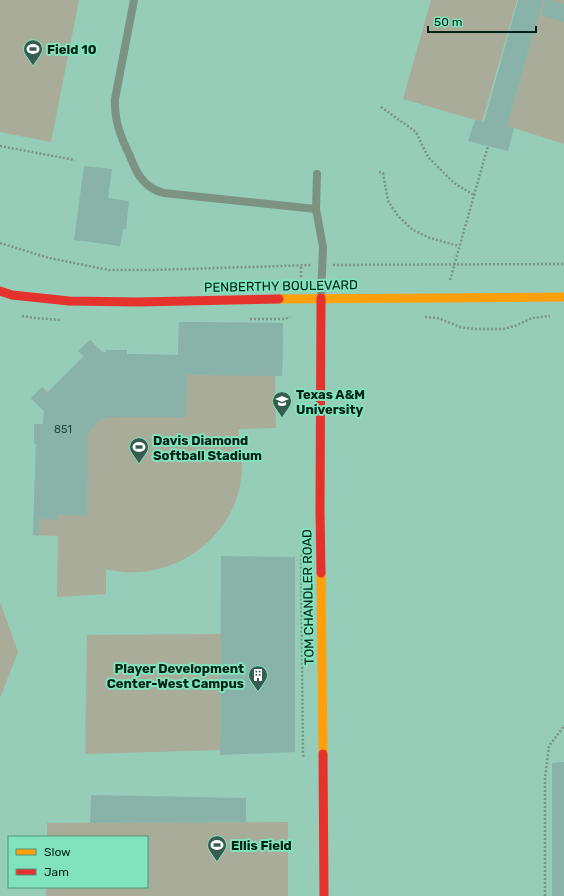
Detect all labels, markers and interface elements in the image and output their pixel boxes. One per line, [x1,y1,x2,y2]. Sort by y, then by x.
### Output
scale bar [428,8,536,34]
text: 50 m [434,15,462,29]
sports icon: Field 10 [22,38,44,66]
place label: Field 10 [47,42,97,57]
street label: PENBERTHY BOULEVARD [204,277,358,295]
place label: Texas A&M University [296,387,365,417]
school or university icon: Texas A&M University [271,390,293,418]
house number: 851 [54,423,72,436]
place label: Davis Diamond Softball Stadium [153,433,262,463]
sports icon: Davis Diamond Softball Stadium [128,436,150,464]
street label: TOM CHANDLER ROAD [299,529,317,665]
place label: Player Development Center-West Campus [107,661,244,691]
building icon: Player Development Center-West Campus [247,664,269,692]
sports icon: Ellis Field [206,834,228,862]
legend [8,836,148,888]
place label: Ellis Field [231,838,292,853]
text: Slow [44,845,71,859]
text: Jam [44,865,69,879]

